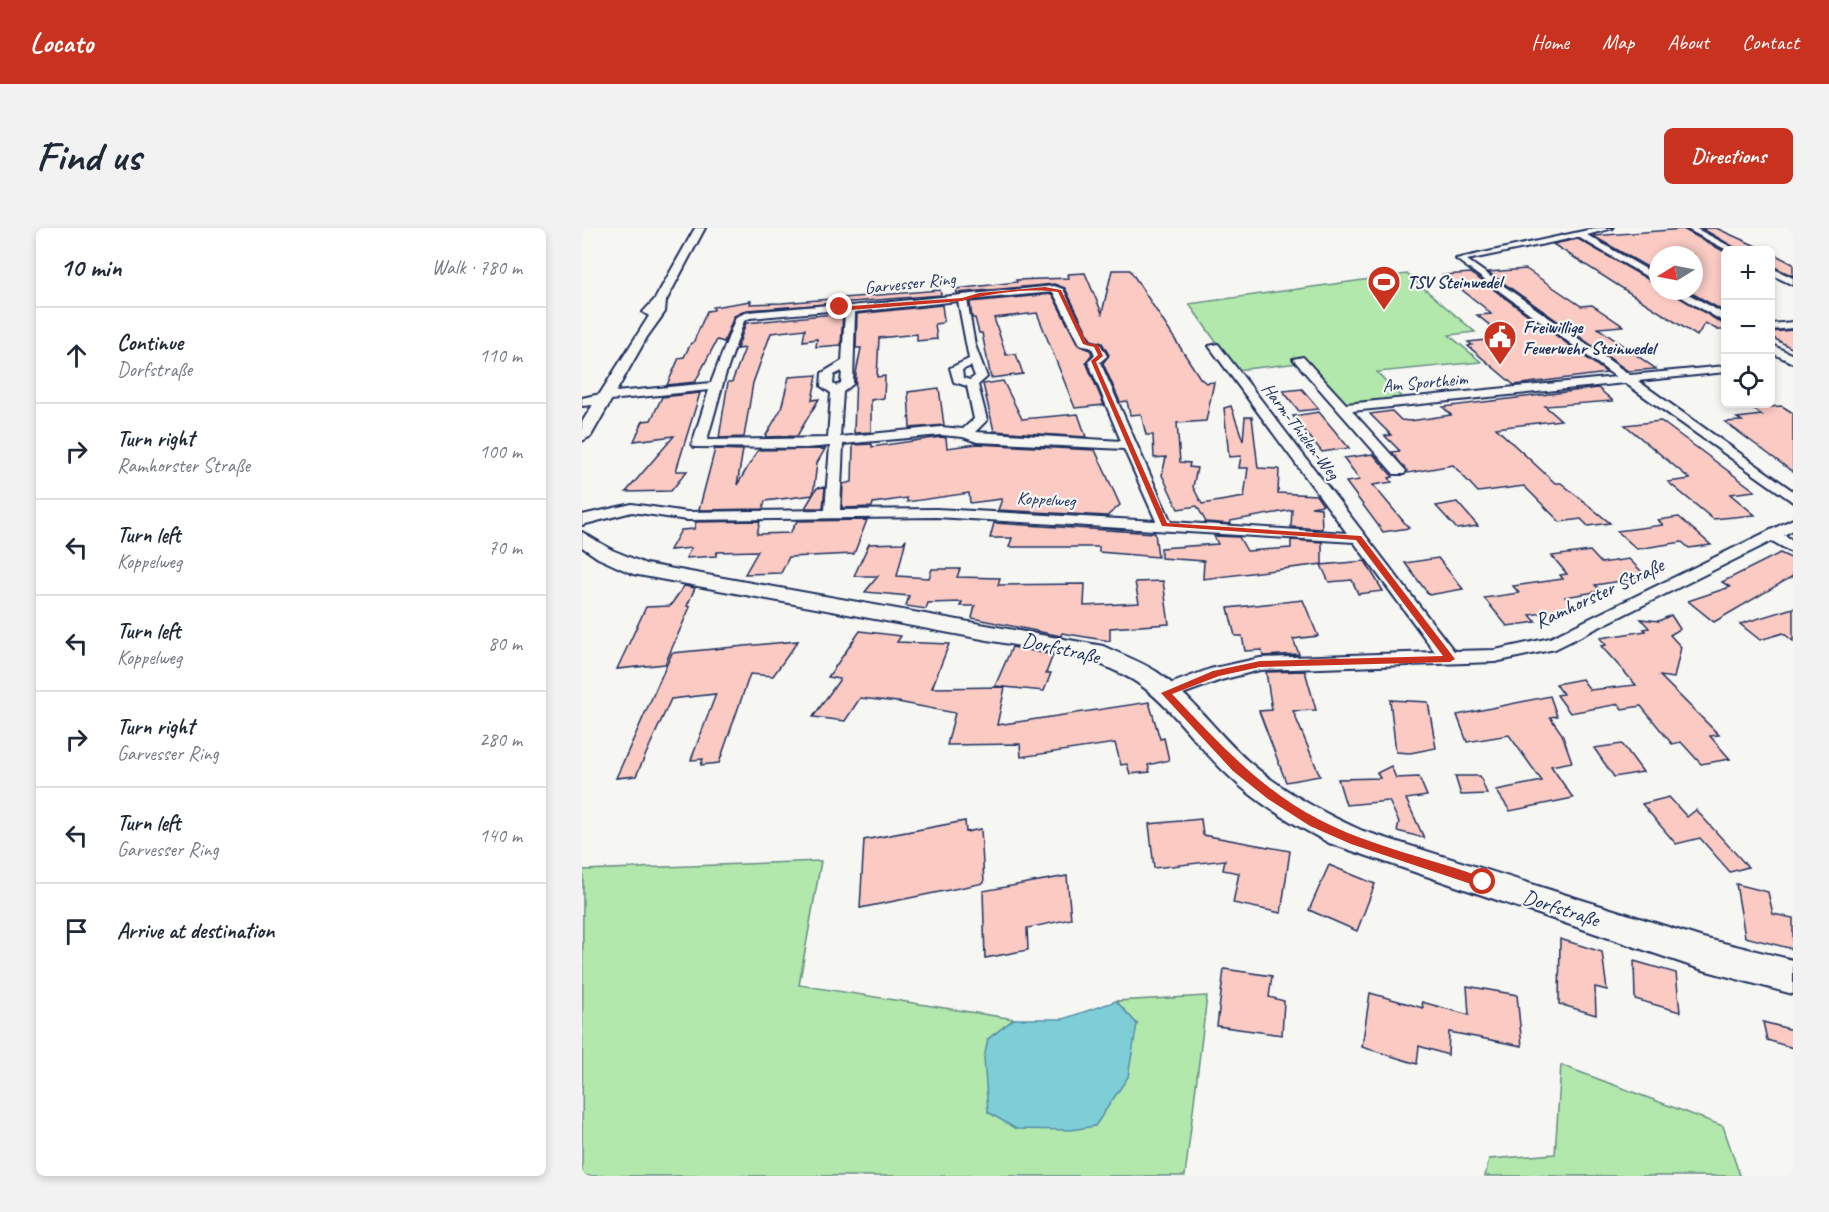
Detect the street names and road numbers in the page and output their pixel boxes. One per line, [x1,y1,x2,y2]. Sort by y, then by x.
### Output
street label: Garvesser Ring [863,267,958,299]
street label: Am Sportheim [1382,367,1469,397]
street label: Harm-Thielen-Weg [1257,378,1346,485]
street label: Koppelweg [1016,486,1077,512]
street label: Ramhorster Straße [1530,551,1670,634]
street label: Dorfstraße [1020,626,1104,670]
street label: Dorfstraße [1520,883,1605,933]

